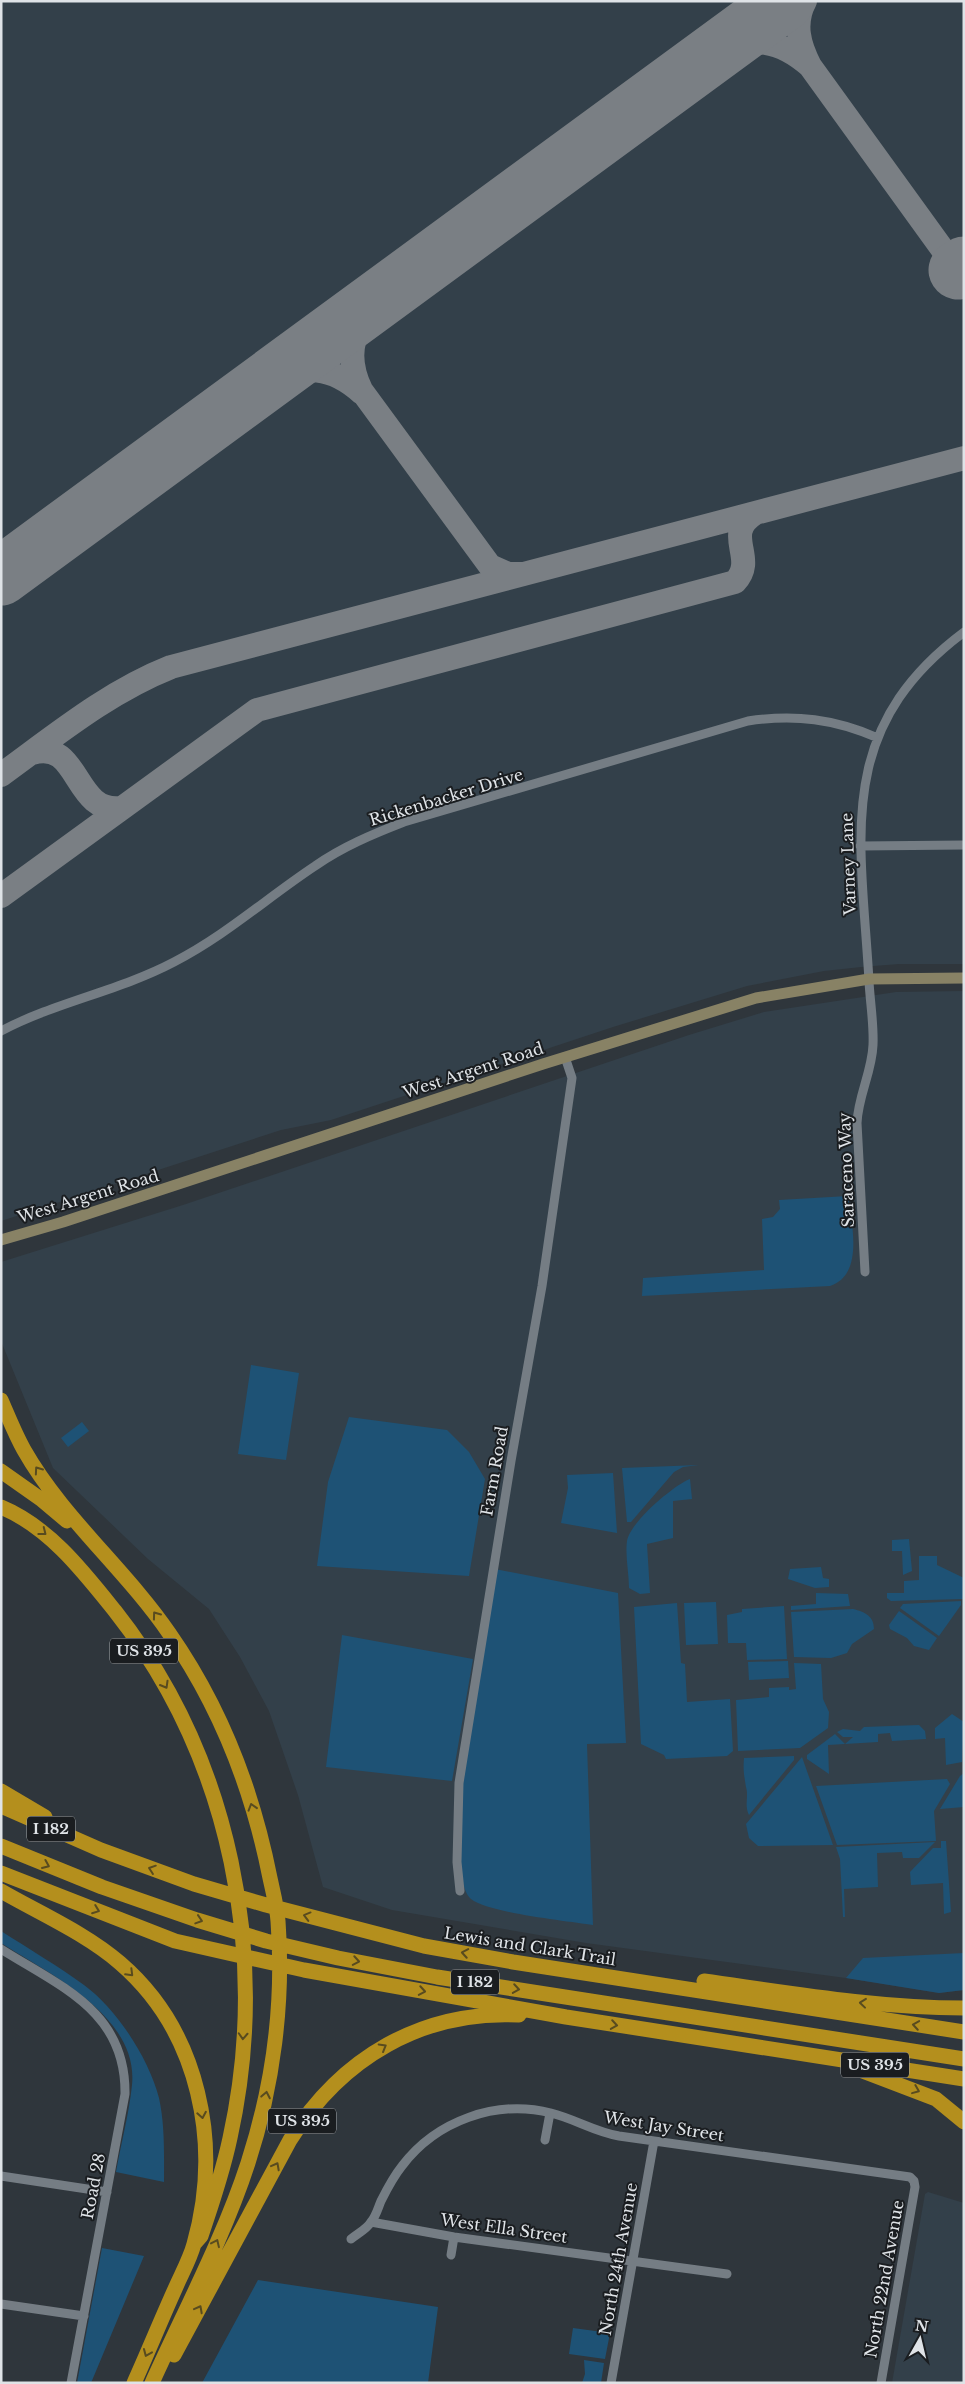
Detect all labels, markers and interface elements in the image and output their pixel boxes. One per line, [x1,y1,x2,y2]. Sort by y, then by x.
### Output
street label: Rickenbacker Drive [367,764,525,830]
street label: Varney Lane [836,812,860,917]
street label: West Argent Road [399,1038,546,1103]
street label: Saraceno Way [834,1111,858,1228]
street label: West Argent Road [14,1165,161,1227]
street label: Farm Road [476,1424,512,1518]
one-way arrow [35,1466,44,1476]
one-way arrow [37,1526,47,1535]
one-way arrow [153,1611,162,1621]
road number: US 395 [110,1638,178,1664]
one-way arrow [159,1680,169,1689]
one-way arrow [247,1803,257,1811]
road number: I 182 [27,1816,75,1842]
one-way arrow [41,1858,50,1869]
one-way arrow [148,1865,156,1875]
one-way arrow [91,1904,99,1914]
one-way arrow [303,1911,312,1922]
one-way arrow [194,1914,203,1924]
street label: Lewis and Clark Trail [443,1923,617,1969]
one-way arrow [461,1949,470,1959]
one-way arrow [352,1956,360,1966]
one-way arrow [125,1967,134,1976]
road number: I 182 [451,1970,499,1994]
one-way arrow [512,1983,520,1993]
one-way arrow [418,1986,426,1996]
one-way arrow [858,1997,866,2008]
one-way arrow [610,2019,618,2029]
one-way arrow [911,2020,920,2030]
one-way arrow [238,2032,249,2040]
one-way arrow [378,2043,387,2053]
road number: US 395 [841,2052,909,2078]
one-way arrow [911,2084,920,2094]
one-way arrow [260,2090,271,2099]
street label: West Jay Street [601,2106,726,2145]
road number: US 395 [268,2108,336,2134]
one-way arrow [197,2111,207,2120]
street label: Road 28 [77,2151,109,2221]
one-way arrow [270,2162,280,2171]
street label: North 24th Avenue [595,2181,641,2337]
street label: North 22nd Avenue [860,2198,908,2360]
street label: West Ella Street [438,2209,569,2247]
one-way arrow [209,2239,220,2248]
one-way arrow [193,2305,203,2314]
north arrow [895,2314,945,2364]
text: N [914,2316,930,2336]
one-way arrow [142,2348,153,2357]

